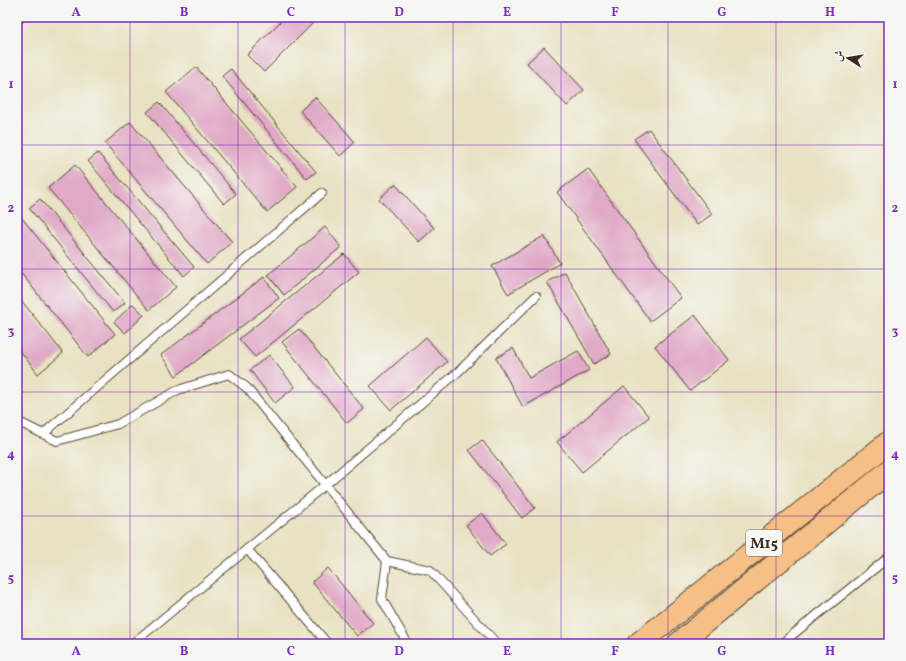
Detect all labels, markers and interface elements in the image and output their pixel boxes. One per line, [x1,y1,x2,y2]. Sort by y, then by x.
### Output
text: A [71,4,81,22]
text: B [180,4,189,22]
text: C [287,4,295,22]
text: D [394,4,404,22]
text: E [503,4,511,22]
text: F [611,4,619,22]
text: G [717,4,727,22]
text: H [825,4,835,22]
north arrow [828,38,868,78]
text: ش [831,49,848,63]
text: 1 [8,76,14,94]
text: 1 [892,76,898,94]
text: 2 [8,200,15,218]
text: 2 [892,200,899,218]
text: 3 [8,323,15,341]
text: 3 [892,323,899,341]
text: 4 [7,446,15,464]
text: 4 [891,446,899,464]
road number: M15 [746,530,782,556]
text: 5 [8,570,14,588]
text: 5 [892,570,898,588]
text: A [71,643,81,661]
text: B [180,643,189,661]
text: C [287,643,295,661]
text: D [394,643,404,661]
text: E [503,643,511,661]
text: F [611,643,619,661]
text: G [717,643,727,661]
text: H [825,643,835,661]

